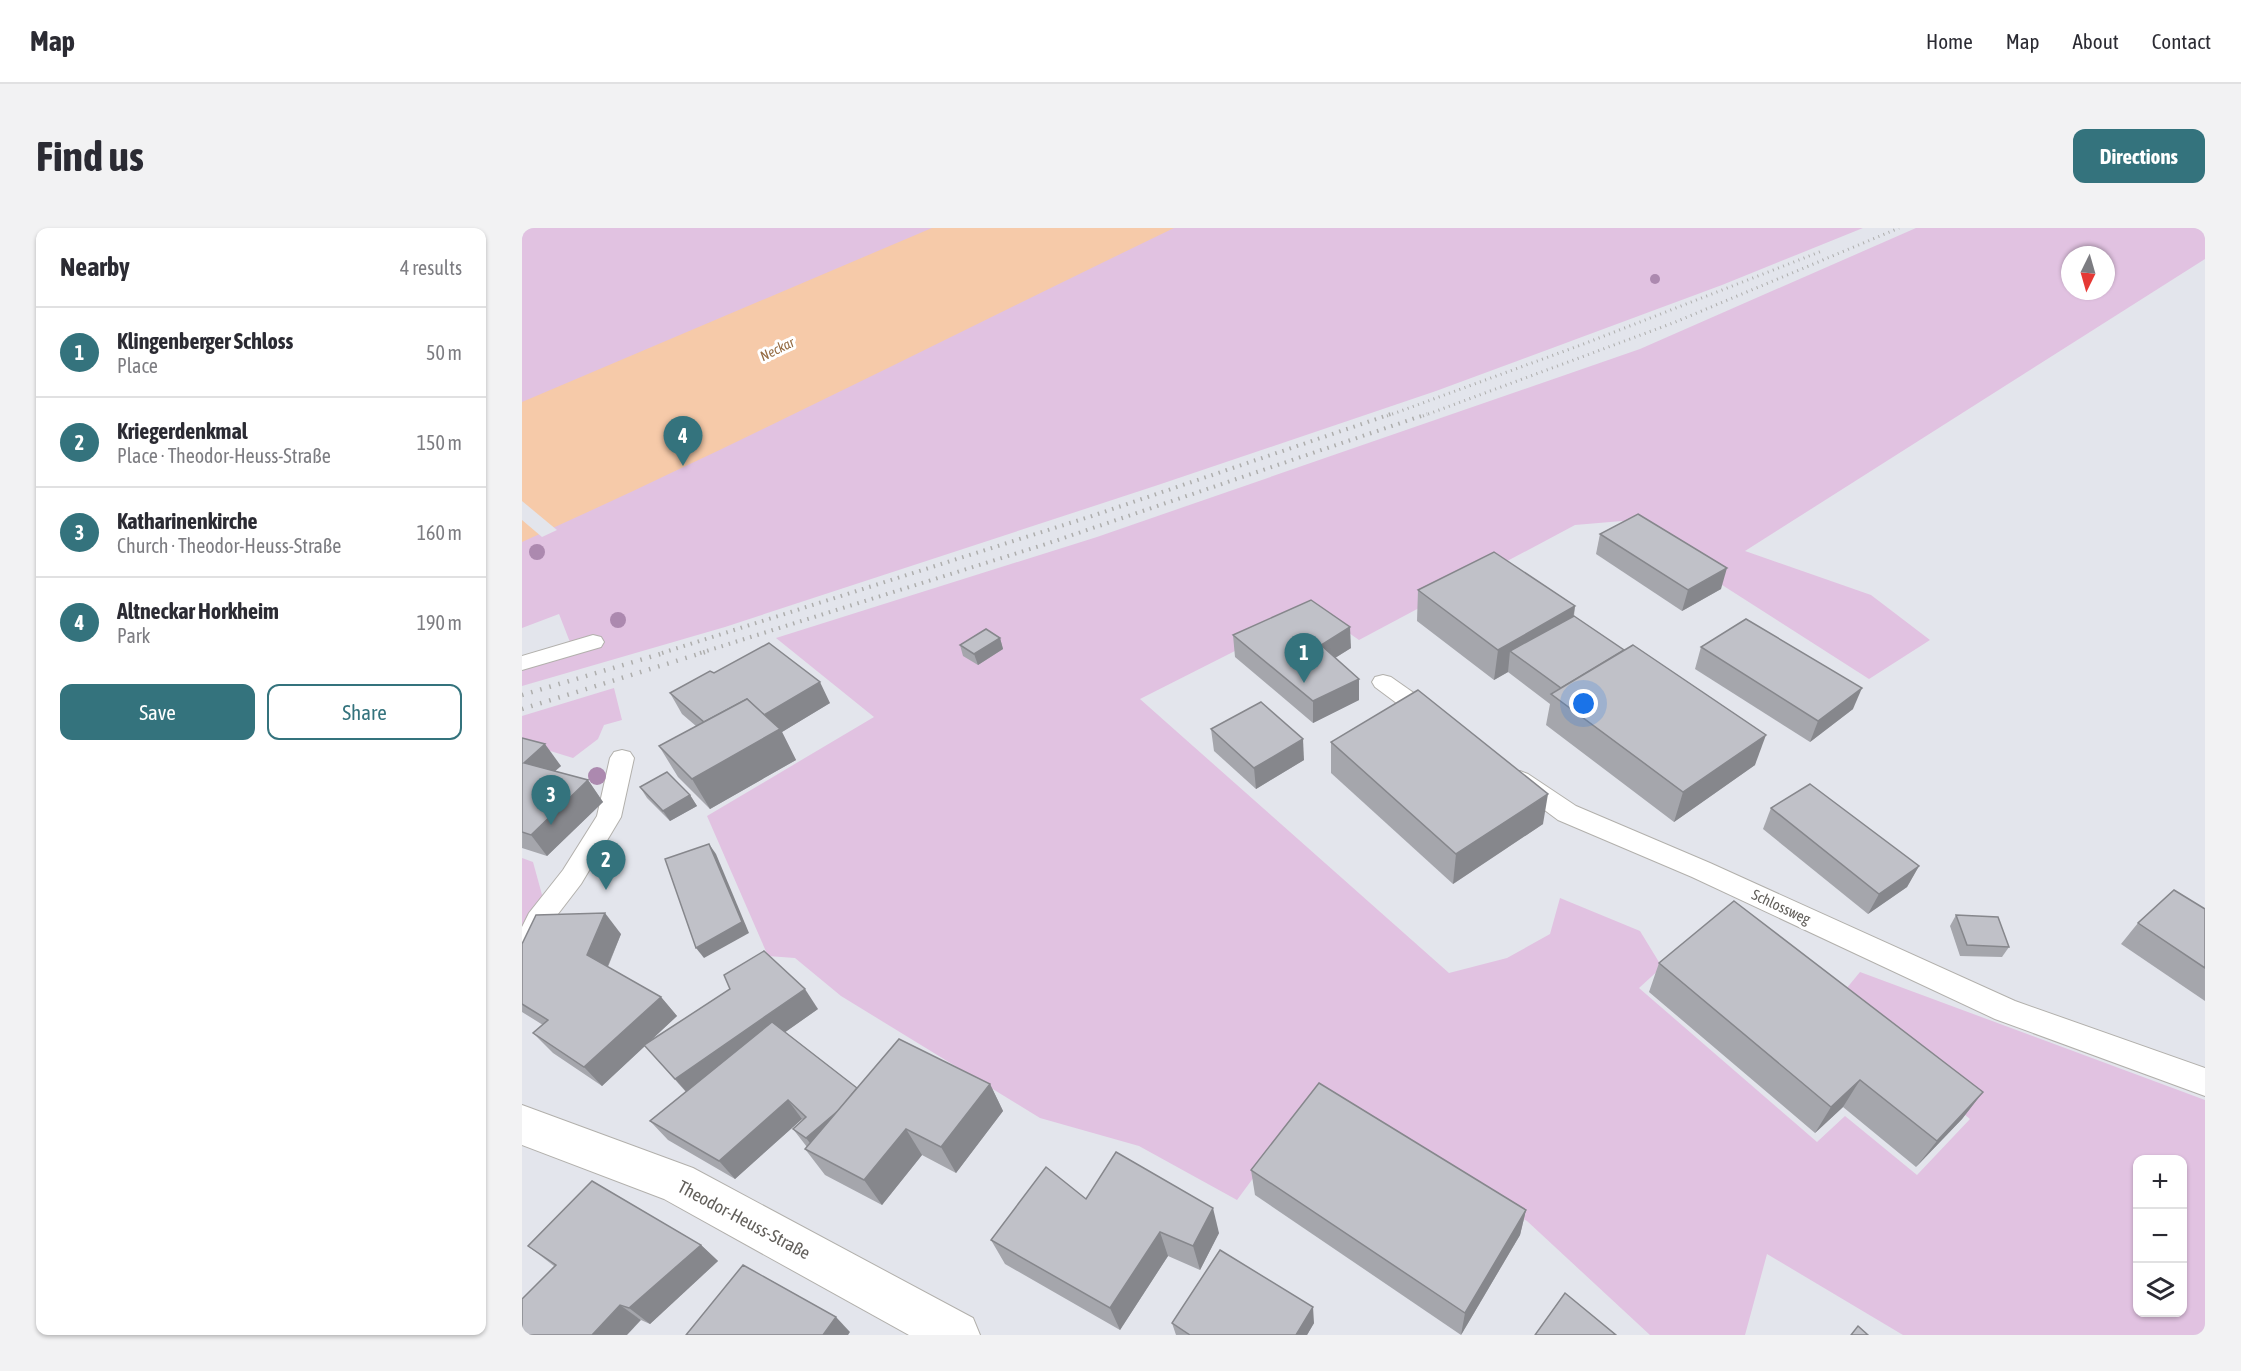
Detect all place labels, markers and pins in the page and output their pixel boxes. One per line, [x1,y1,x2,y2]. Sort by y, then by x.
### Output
pin: 4 [664,416,702,466]
pin: 1 [1284,634,1324,683]
pin: 3 [531,776,570,825]
pin: 2 [586,840,626,890]

